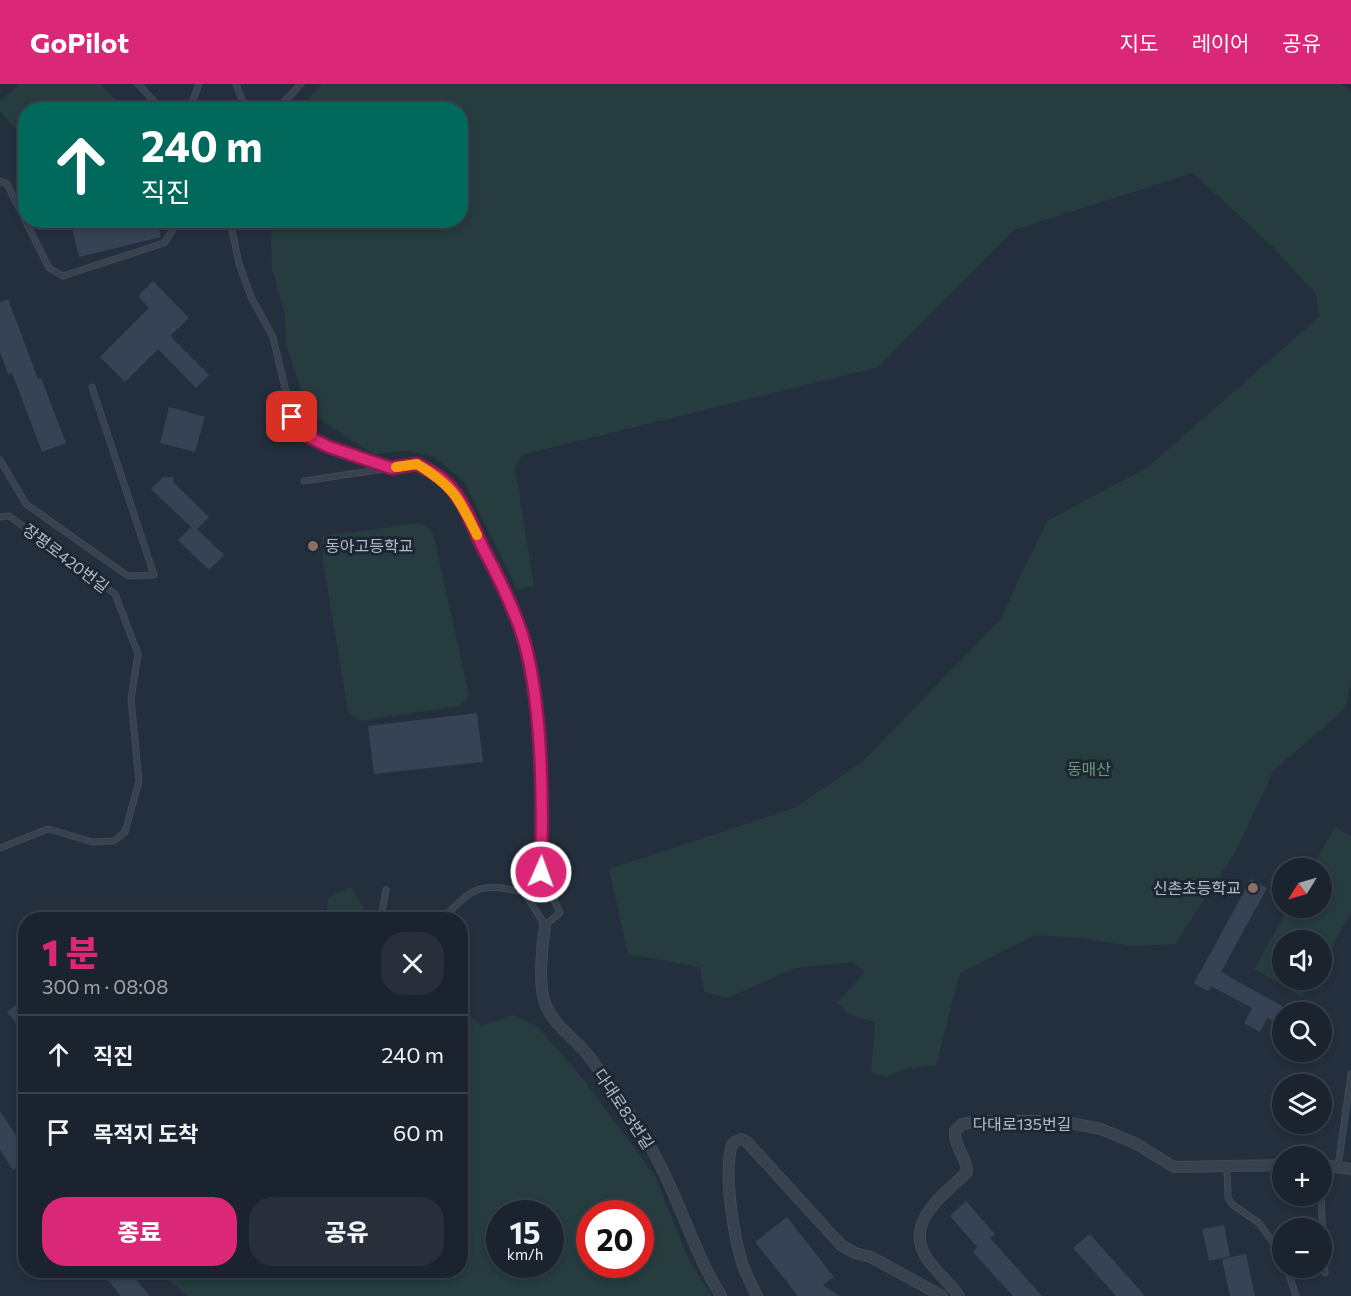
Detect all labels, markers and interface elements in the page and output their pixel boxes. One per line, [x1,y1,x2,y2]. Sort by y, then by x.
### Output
text: GoPilot [30,25,129,59]
text: 지도 [1120,30,1158,55]
text: 레이어 [1191,30,1249,55]
text: 공유 [1282,30,1321,55]
text: 240 m [141,119,263,171]
icon: ahead [42,126,120,204]
text: 직진 [141,175,191,208]
pin [266,391,317,442]
icon: arrive [275,400,308,433]
street label: 장평로420번길 [20,519,113,596]
place label: 동아고등학교 [325,536,413,555]
marker: 동아고등학교 [306,539,320,553]
park label: 동매산 [1067,759,1111,778]
position arrow [509,840,573,904]
north arrow [1272,858,1332,918]
map controls [1272,858,1332,1278]
place label: 신촌초등학교 [1153,878,1241,897]
marker: 신촌초등학교 [1246,881,1260,895]
text: 1 분 [42,929,99,973]
button: sound [1272,930,1332,990]
button: close [381,932,444,995]
text: 300 m · 08:08 [42,974,168,998]
button: search [1272,1002,1332,1062]
icon: ahead [42,1038,75,1071]
text: 240 m [381,1041,444,1068]
text: 직진 [93,1042,133,1069]
street label: 다대로83번길 [591,1065,658,1152]
button: layers [1272,1074,1332,1134]
street label: 다대로135번길 [973,1114,1071,1133]
icon: arrive [42,1116,75,1149]
text: 60 m [393,1119,444,1146]
text: 목적지 도착 [93,1120,198,1147]
button: + [1272,1146,1332,1206]
button: 종료 [42,1197,237,1266]
button: 공유 [249,1197,444,1266]
speed limit sign: 20 [576,1200,654,1278]
text: 15 [509,1213,541,1250]
button: − [1272,1218,1332,1278]
text: km/h [507,1245,543,1263]

